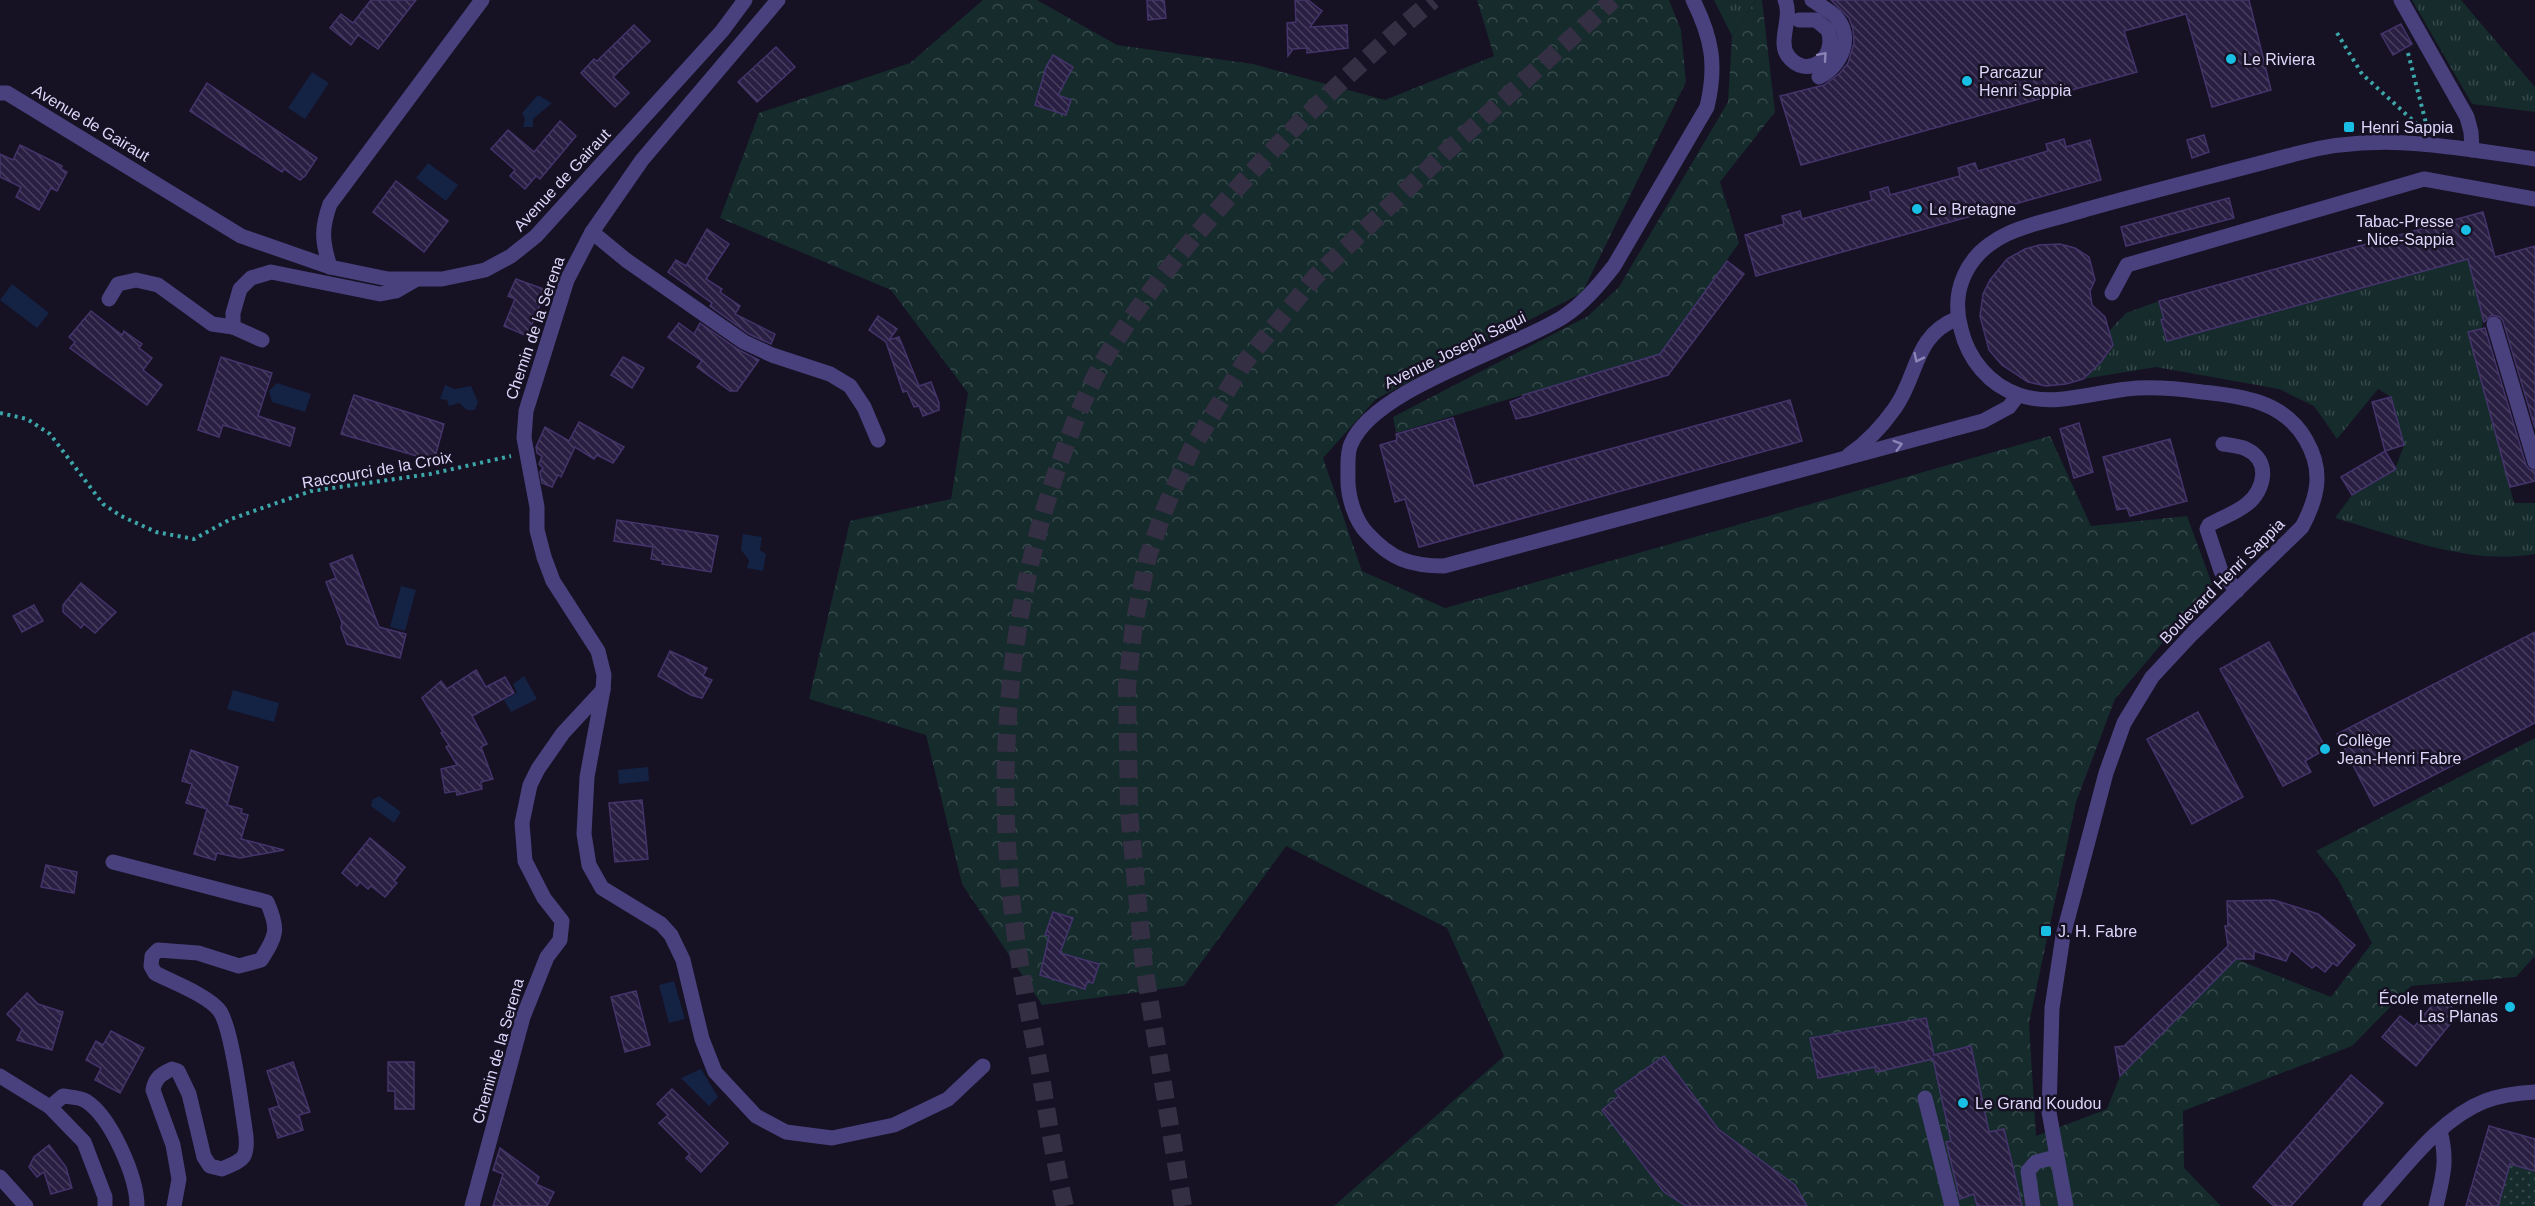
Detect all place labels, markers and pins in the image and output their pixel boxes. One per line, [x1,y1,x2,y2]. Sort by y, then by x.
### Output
place label: Le Riviera [2243,51,2315,68]
marker: Le Riviera [2224,52,2238,66]
place label: Parcazur Henri Sappia [1979,64,2072,99]
marker: Parcazur Henri Sappia [1960,74,1974,88]
place label: Henri Sappia [2361,119,2454,136]
marker: Henri Sappia [2342,120,2356,134]
place label: Le Bretagne [1929,201,2016,218]
marker: Le Bretagne [1910,202,1924,216]
place label: Tabac-Presse - Nice-Sappia [2356,213,2454,248]
marker: Tabac-Presse - Nice-Sappia [2459,223,2473,237]
place label: Collège Jean-Henri Fabre [2337,732,2462,767]
marker: Collège Jean-Henri Fabre [2318,742,2332,756]
place label: J. H. Fabre [2058,923,2137,940]
marker: J. H. Fabre [2039,924,2053,938]
place label: École maternelle Las Planas [2379,989,2498,1025]
marker: École maternelle Las Planas [2503,1000,2517,1014]
place label: Le Grand Koudou [1975,1095,2101,1112]
marker: Le Grand Koudou [1956,1096,1970,1110]

